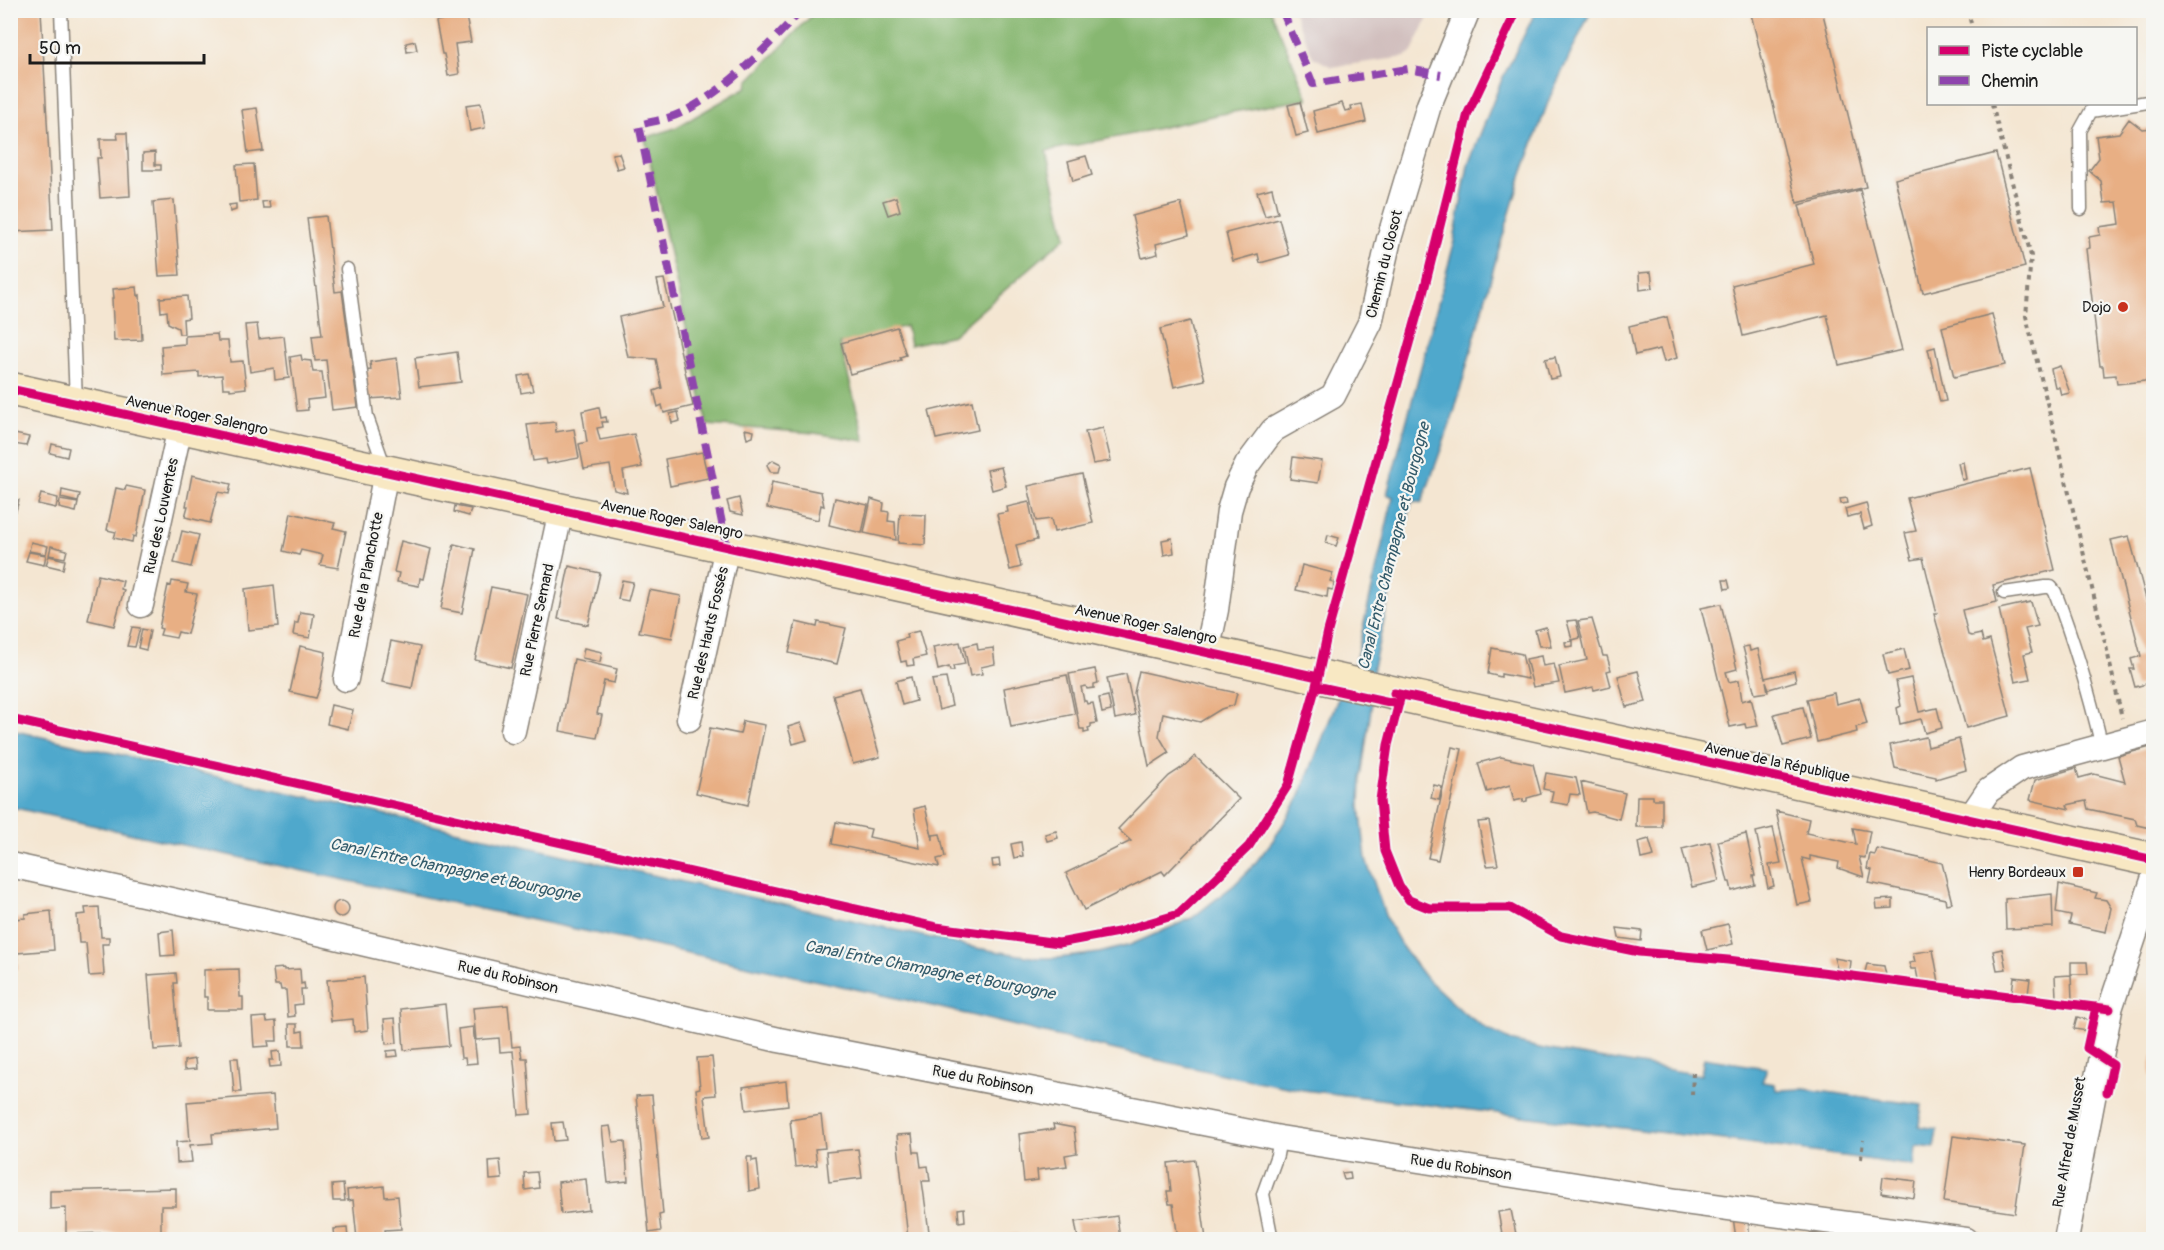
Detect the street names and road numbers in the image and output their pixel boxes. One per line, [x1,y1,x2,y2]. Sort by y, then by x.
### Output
street label: Chemin du Closot [1362,207,1407,320]
street label: Avenue Roger Salengro [124,391,270,440]
street label: Rue des Louventes [140,456,183,576]
street label: Avenue Roger Salengro [599,495,745,544]
street label: Rue de la Planchotte [345,510,388,640]
street label: Rue Pierre Semard [516,562,559,678]
street label: Rue des Hauts Fossés [684,564,733,701]
street label: Avenue Roger Salengro [1073,600,1219,649]
street label: Avenue de la République [1702,738,1852,787]
street label: Rue du Robinson [456,957,560,998]
street label: Rue du Robinson [931,1061,1035,1100]
street label: Rue Alfred de Musset [2049,1074,2091,1209]
street label: Rue du Robinson [1409,1150,1513,1185]

